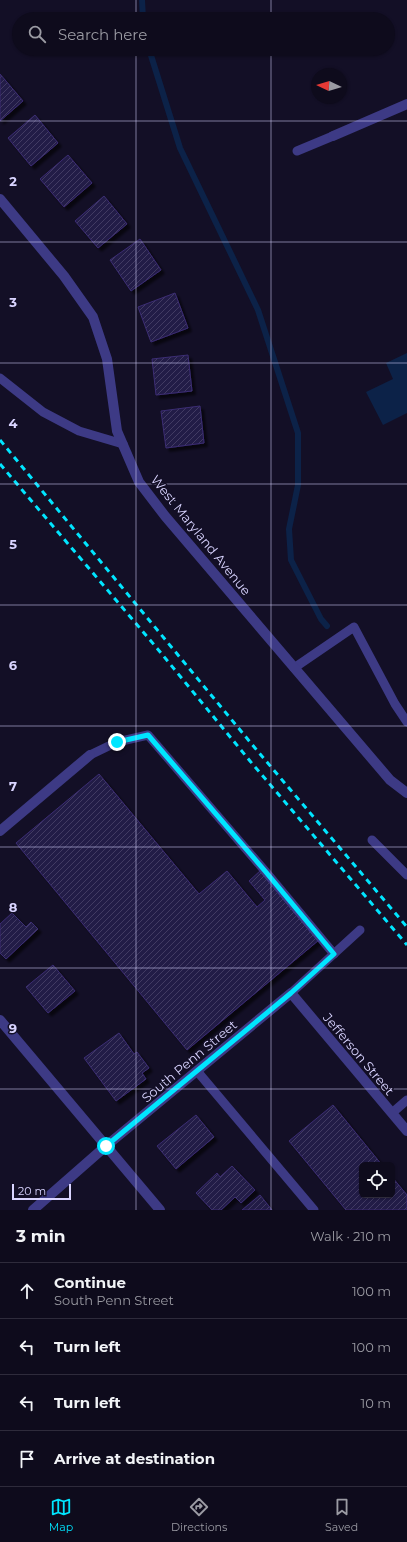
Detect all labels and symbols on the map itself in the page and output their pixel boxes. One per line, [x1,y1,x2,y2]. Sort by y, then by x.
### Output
north arrow [311,68,347,104]
text: 2 [9,173,17,189]
text: 3 [8,294,17,310]
text: 4 [9,415,18,431]
street label: West Maryland Avenue [148,472,255,598]
text: 5 [9,536,17,552]
text: 6 [9,657,18,673]
route end [108,733,126,751]
text: 7 [9,778,17,794]
text: 8 [9,899,18,915]
street label: Jefferson Street [319,1009,398,1098]
street label: South Penn Street [138,1016,240,1106]
text: 9 [9,1020,17,1036]
route start [97,1137,115,1155]
scale bar [12,1182,71,1201]

